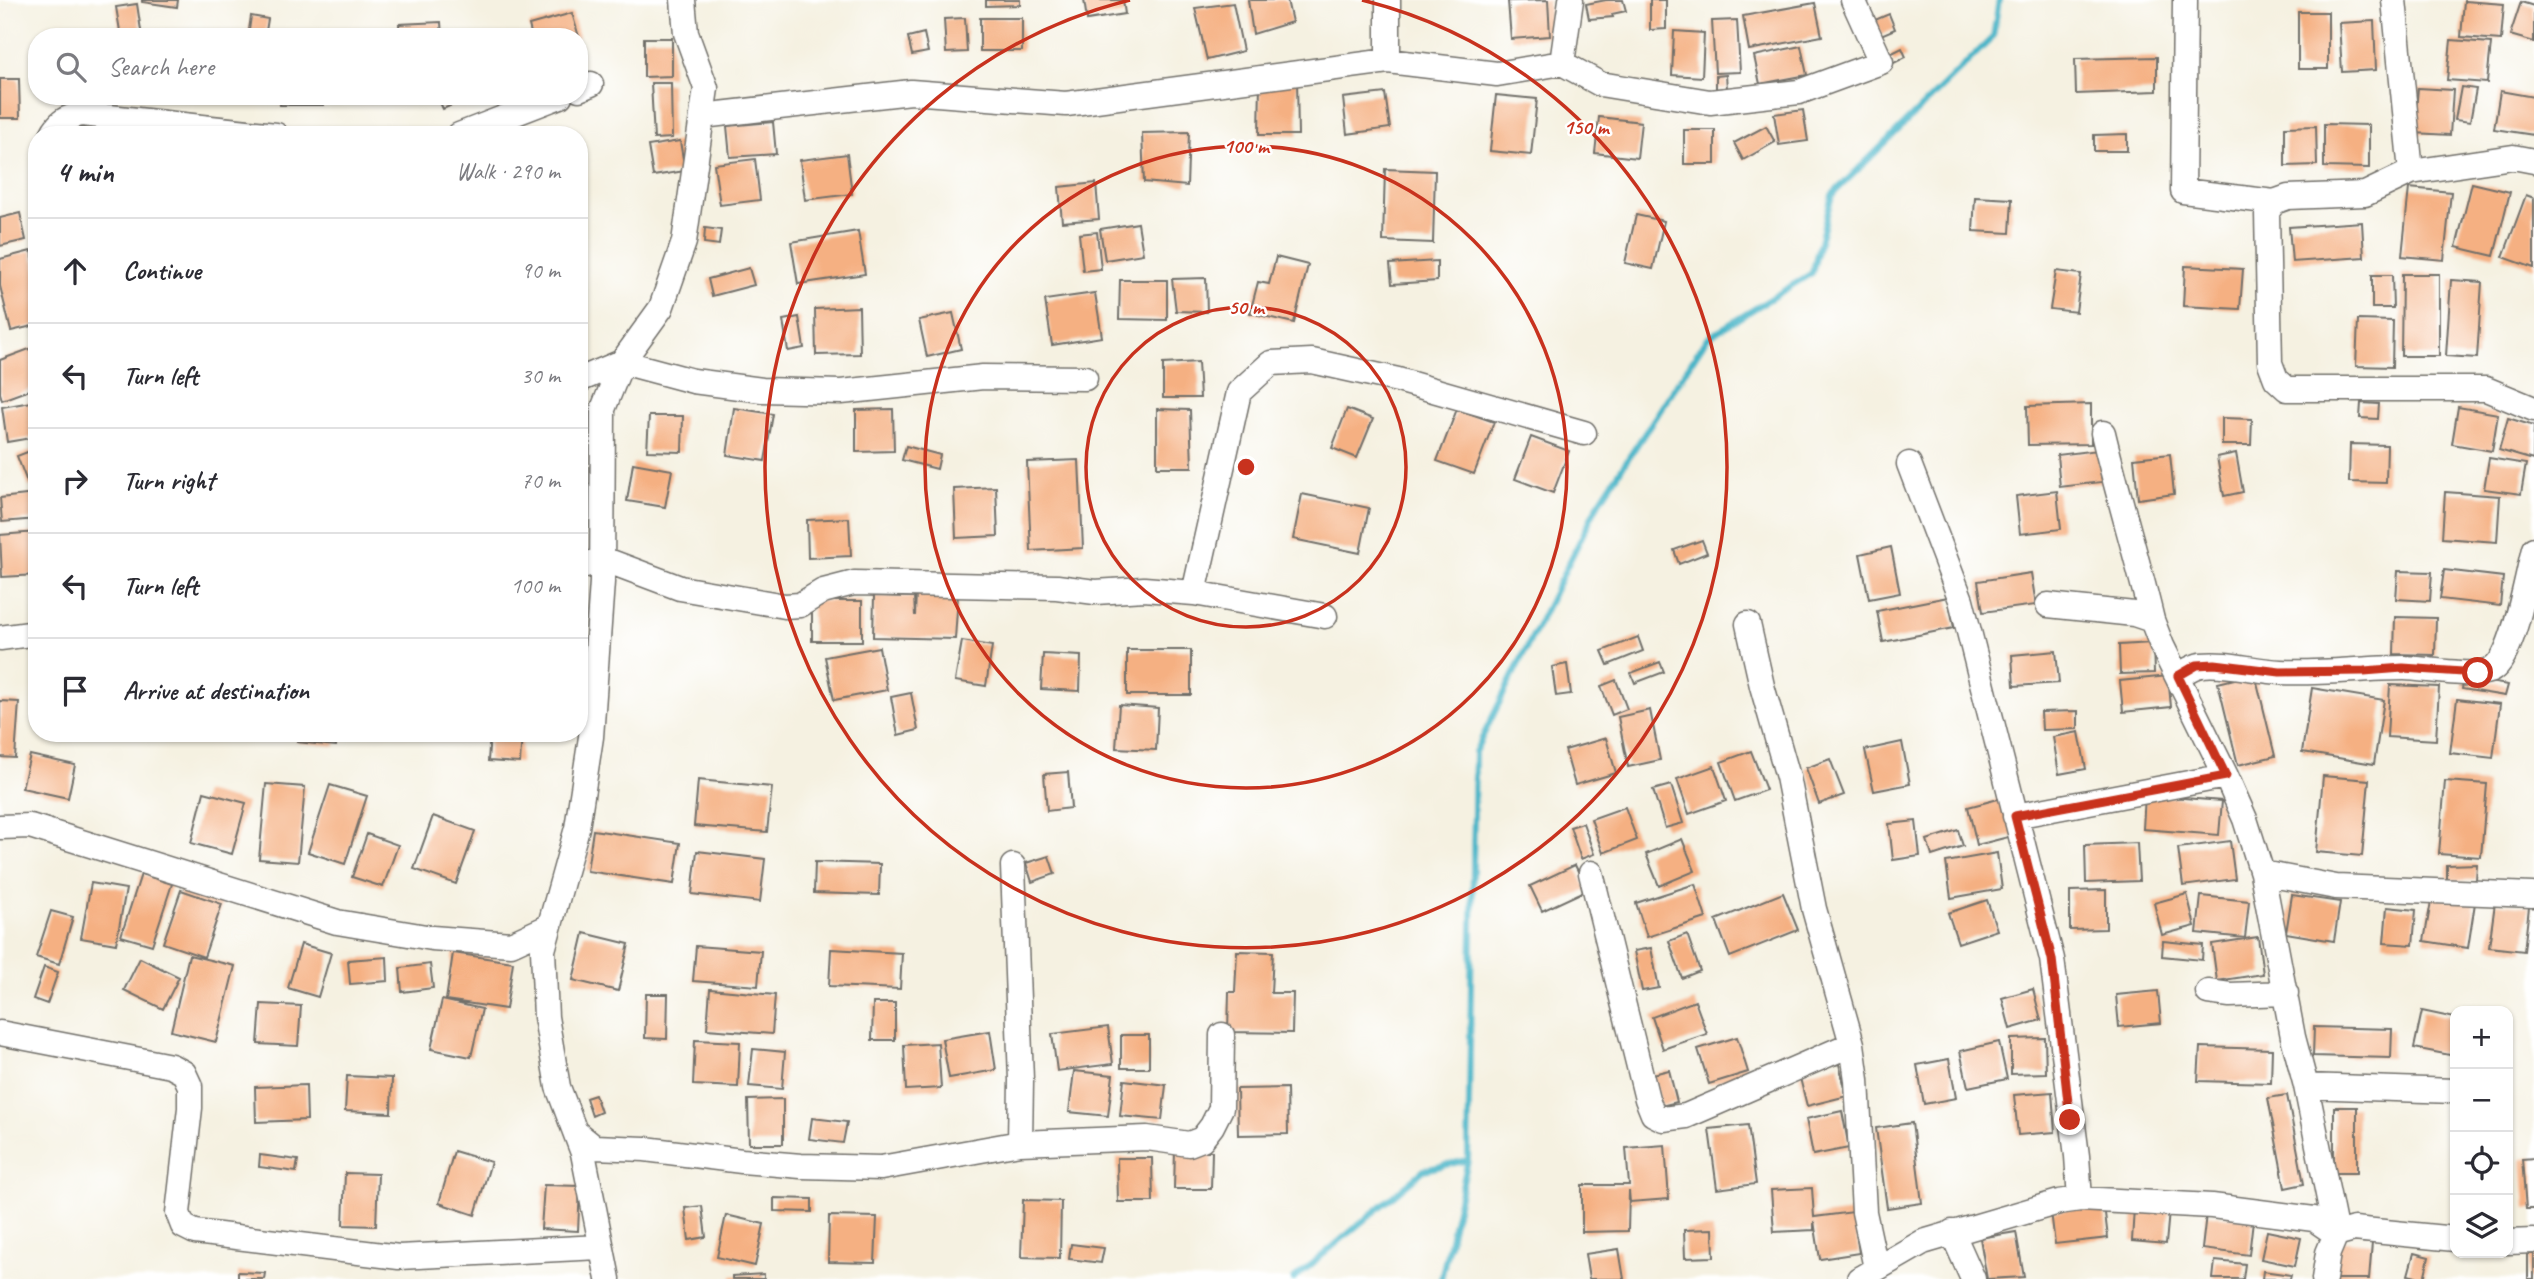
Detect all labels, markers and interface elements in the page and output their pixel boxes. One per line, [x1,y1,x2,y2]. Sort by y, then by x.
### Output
search box [28,28,588,105]
icon: search [52,48,90,86]
text: Search here [108,50,214,83]
text: 150 m [1563,114,1611,140]
text: 100 m [1223,133,1271,159]
text: 4 min [56,153,113,191]
text: Walk · 290 m [456,157,560,186]
icon: ahead [56,252,94,290]
text: Continue [123,254,201,287]
text: 90 m [521,256,560,285]
text: 50 m [1228,294,1266,320]
icon: left [56,357,94,395]
text: Turn left [123,359,198,392]
text: 30 m [521,361,560,390]
centre of rings [1234,455,1258,479]
icon: right [56,462,94,500]
text: Turn right [123,464,214,497]
text: 70 m [521,466,560,495]
icon: left [56,567,94,605]
text: Turn left [123,569,198,602]
text: 100 m [511,571,560,600]
route start [2462,657,2493,688]
icon: arrive [56,672,94,710]
text: Arrive at destination [123,674,309,707]
map controls [2450,1006,2513,1258]
button: + [2450,1006,2513,1069]
button: − [2450,1069,2513,1132]
route end [2054,1104,2085,1135]
button: locate [2450,1132,2513,1195]
button: layers [2450,1195,2513,1258]

